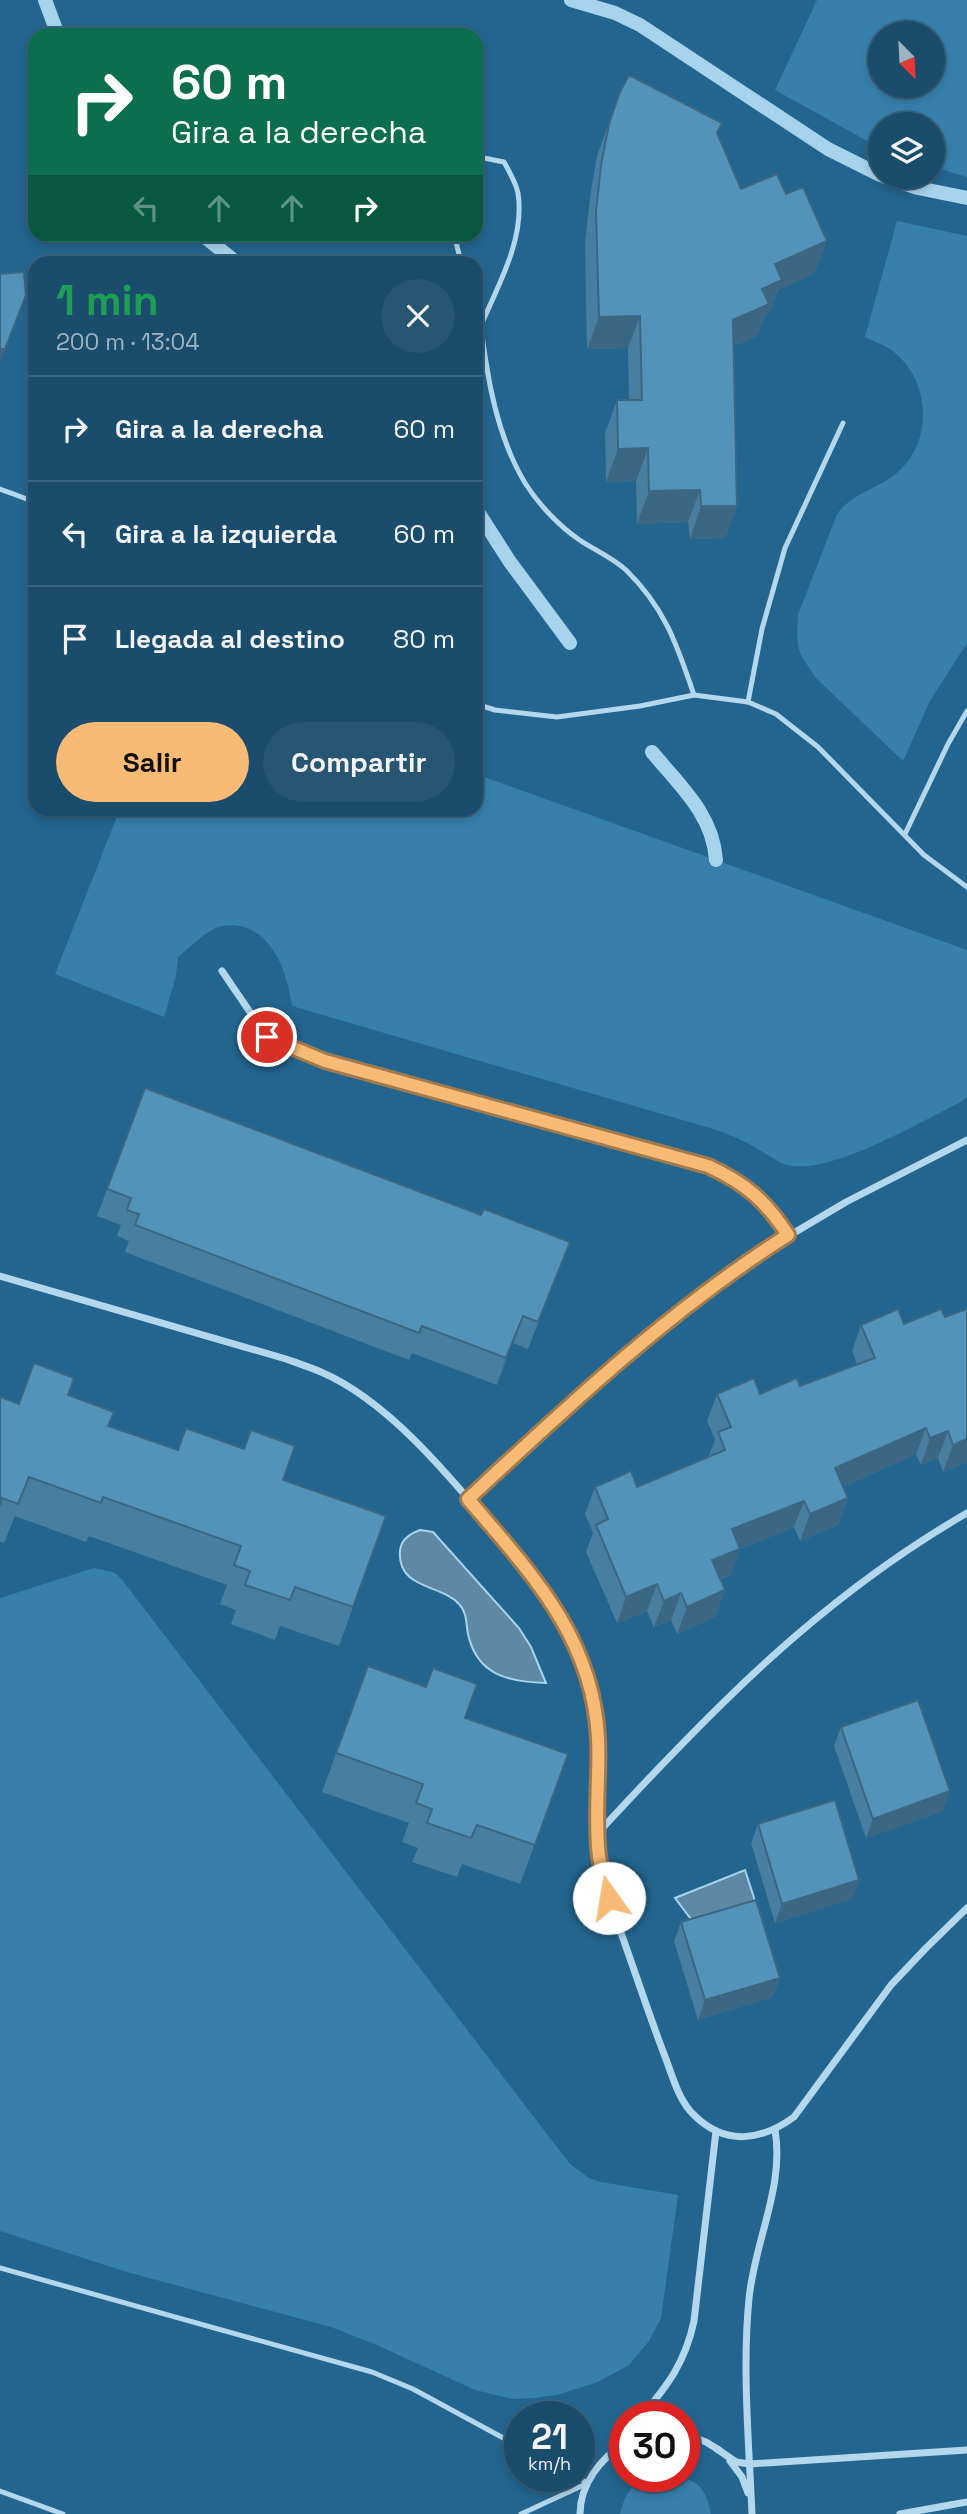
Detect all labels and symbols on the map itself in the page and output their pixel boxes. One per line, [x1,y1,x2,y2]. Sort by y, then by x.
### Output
north arrow [868,21,945,98]
pin [237,1007,297,1067]
position arrow [572,1861,646,1935]
speed limit sign: 30 [609,2401,700,2492]

